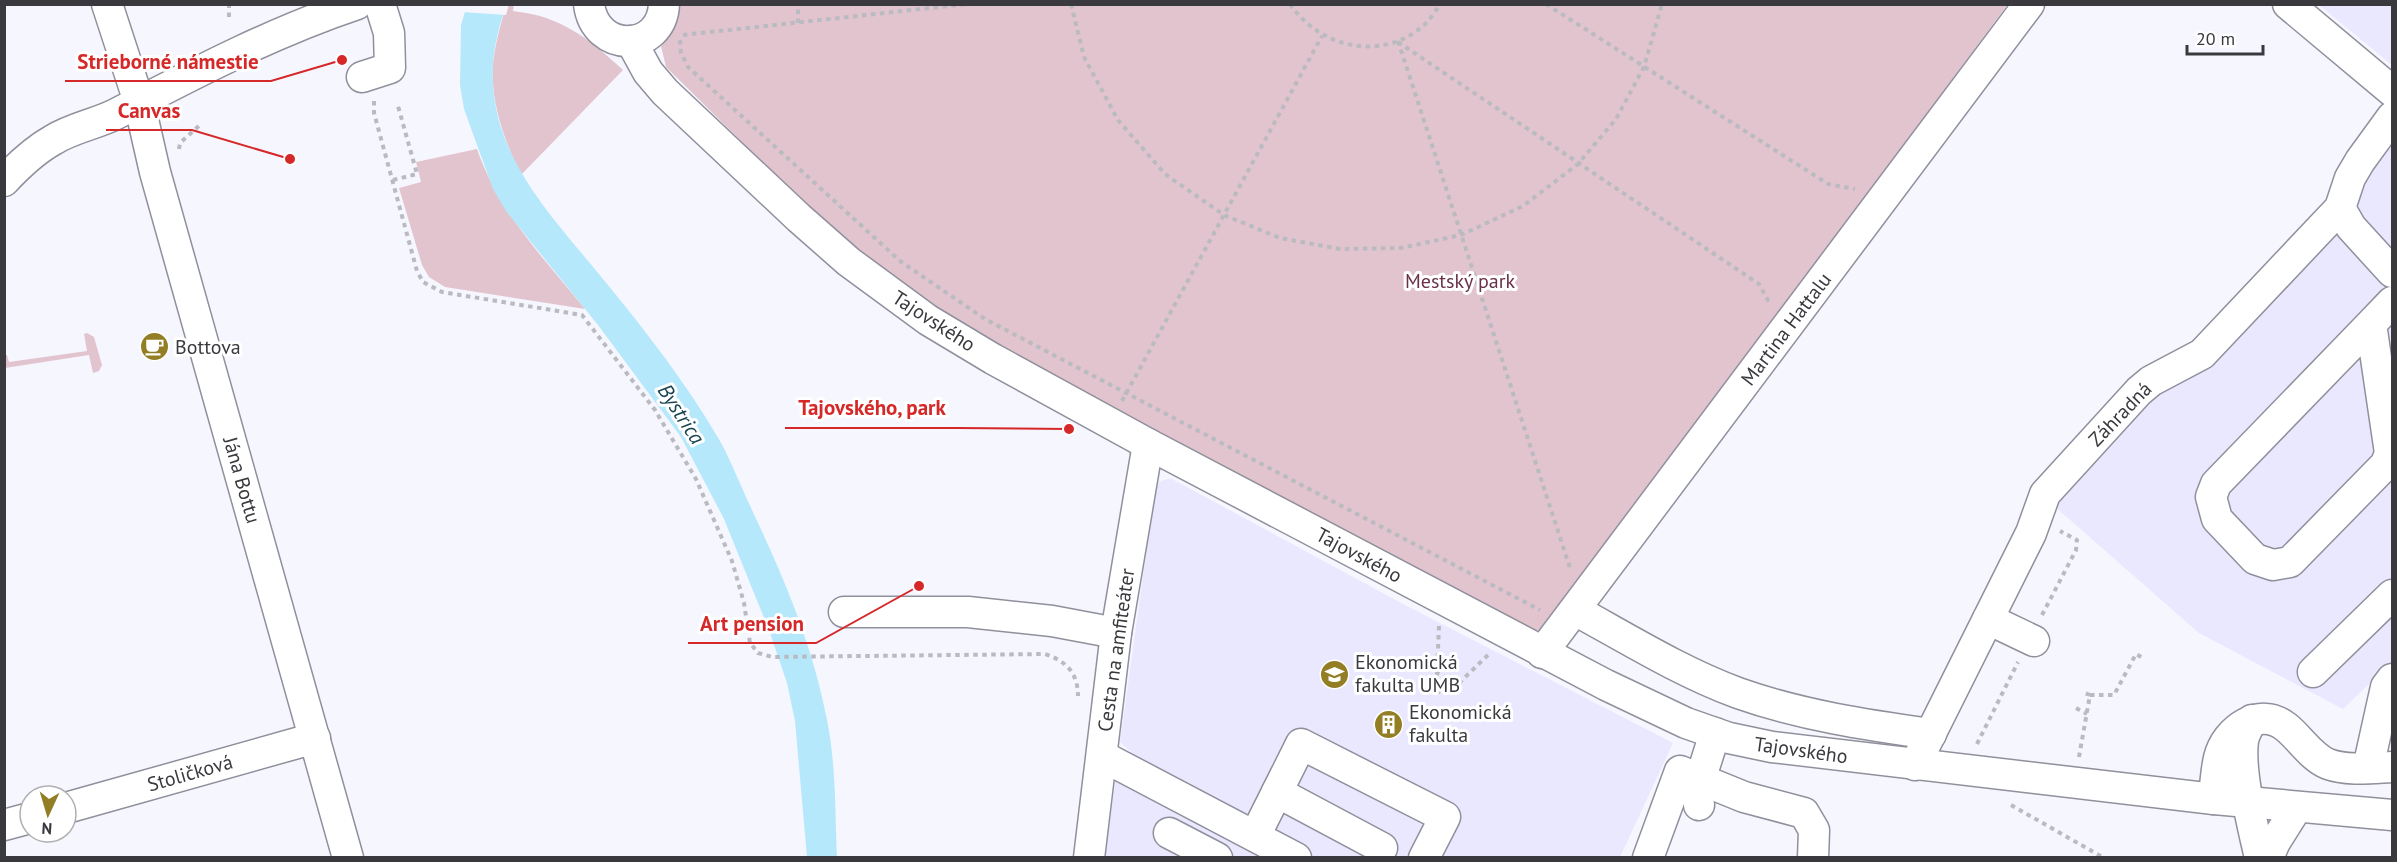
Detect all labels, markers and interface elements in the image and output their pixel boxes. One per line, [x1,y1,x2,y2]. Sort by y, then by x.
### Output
scale bar [2187,18,2264,56]
text: 20 m [2196,27,2235,50]
callout: Strieborné námestie [65,42,271,81]
text: Strieborné námestie [77,48,259,75]
callout: Canvas [106,91,192,130]
text: Canvas [118,97,180,124]
street label: Martina Hattalu [1735,267,1837,391]
park label: Mestský park [1405,268,1515,294]
street label: Tajovského [888,285,980,357]
cafe icon: Bottova [138,331,170,363]
place label: Bottova [175,334,241,360]
street label: Záhradná [2083,376,2157,452]
water label: Bystrica [652,378,711,450]
callout: Tajovského, park [785,389,958,428]
text: Tajovského, park [798,394,946,421]
street label: Jána Bottu [217,433,267,526]
street label: Tajovského [1311,521,1407,589]
street label: Cesta na amfiteáter [1092,566,1140,733]
callout: Art pension [688,604,816,643]
text: Art pension [700,610,804,637]
place label: Ekonomická fakulta UMB [1355,649,1460,698]
school or university icon: Ekonomická fakulta UMB [1318,658,1350,690]
place label: Ekonomická fakulta [1409,699,1512,748]
building icon: Ekonomická fakulta [1372,708,1404,740]
street label: Tajovského [1753,731,1849,769]
street label: Stoličková [144,748,236,798]
north arrow [18,784,78,844]
text: N [41,819,53,839]

